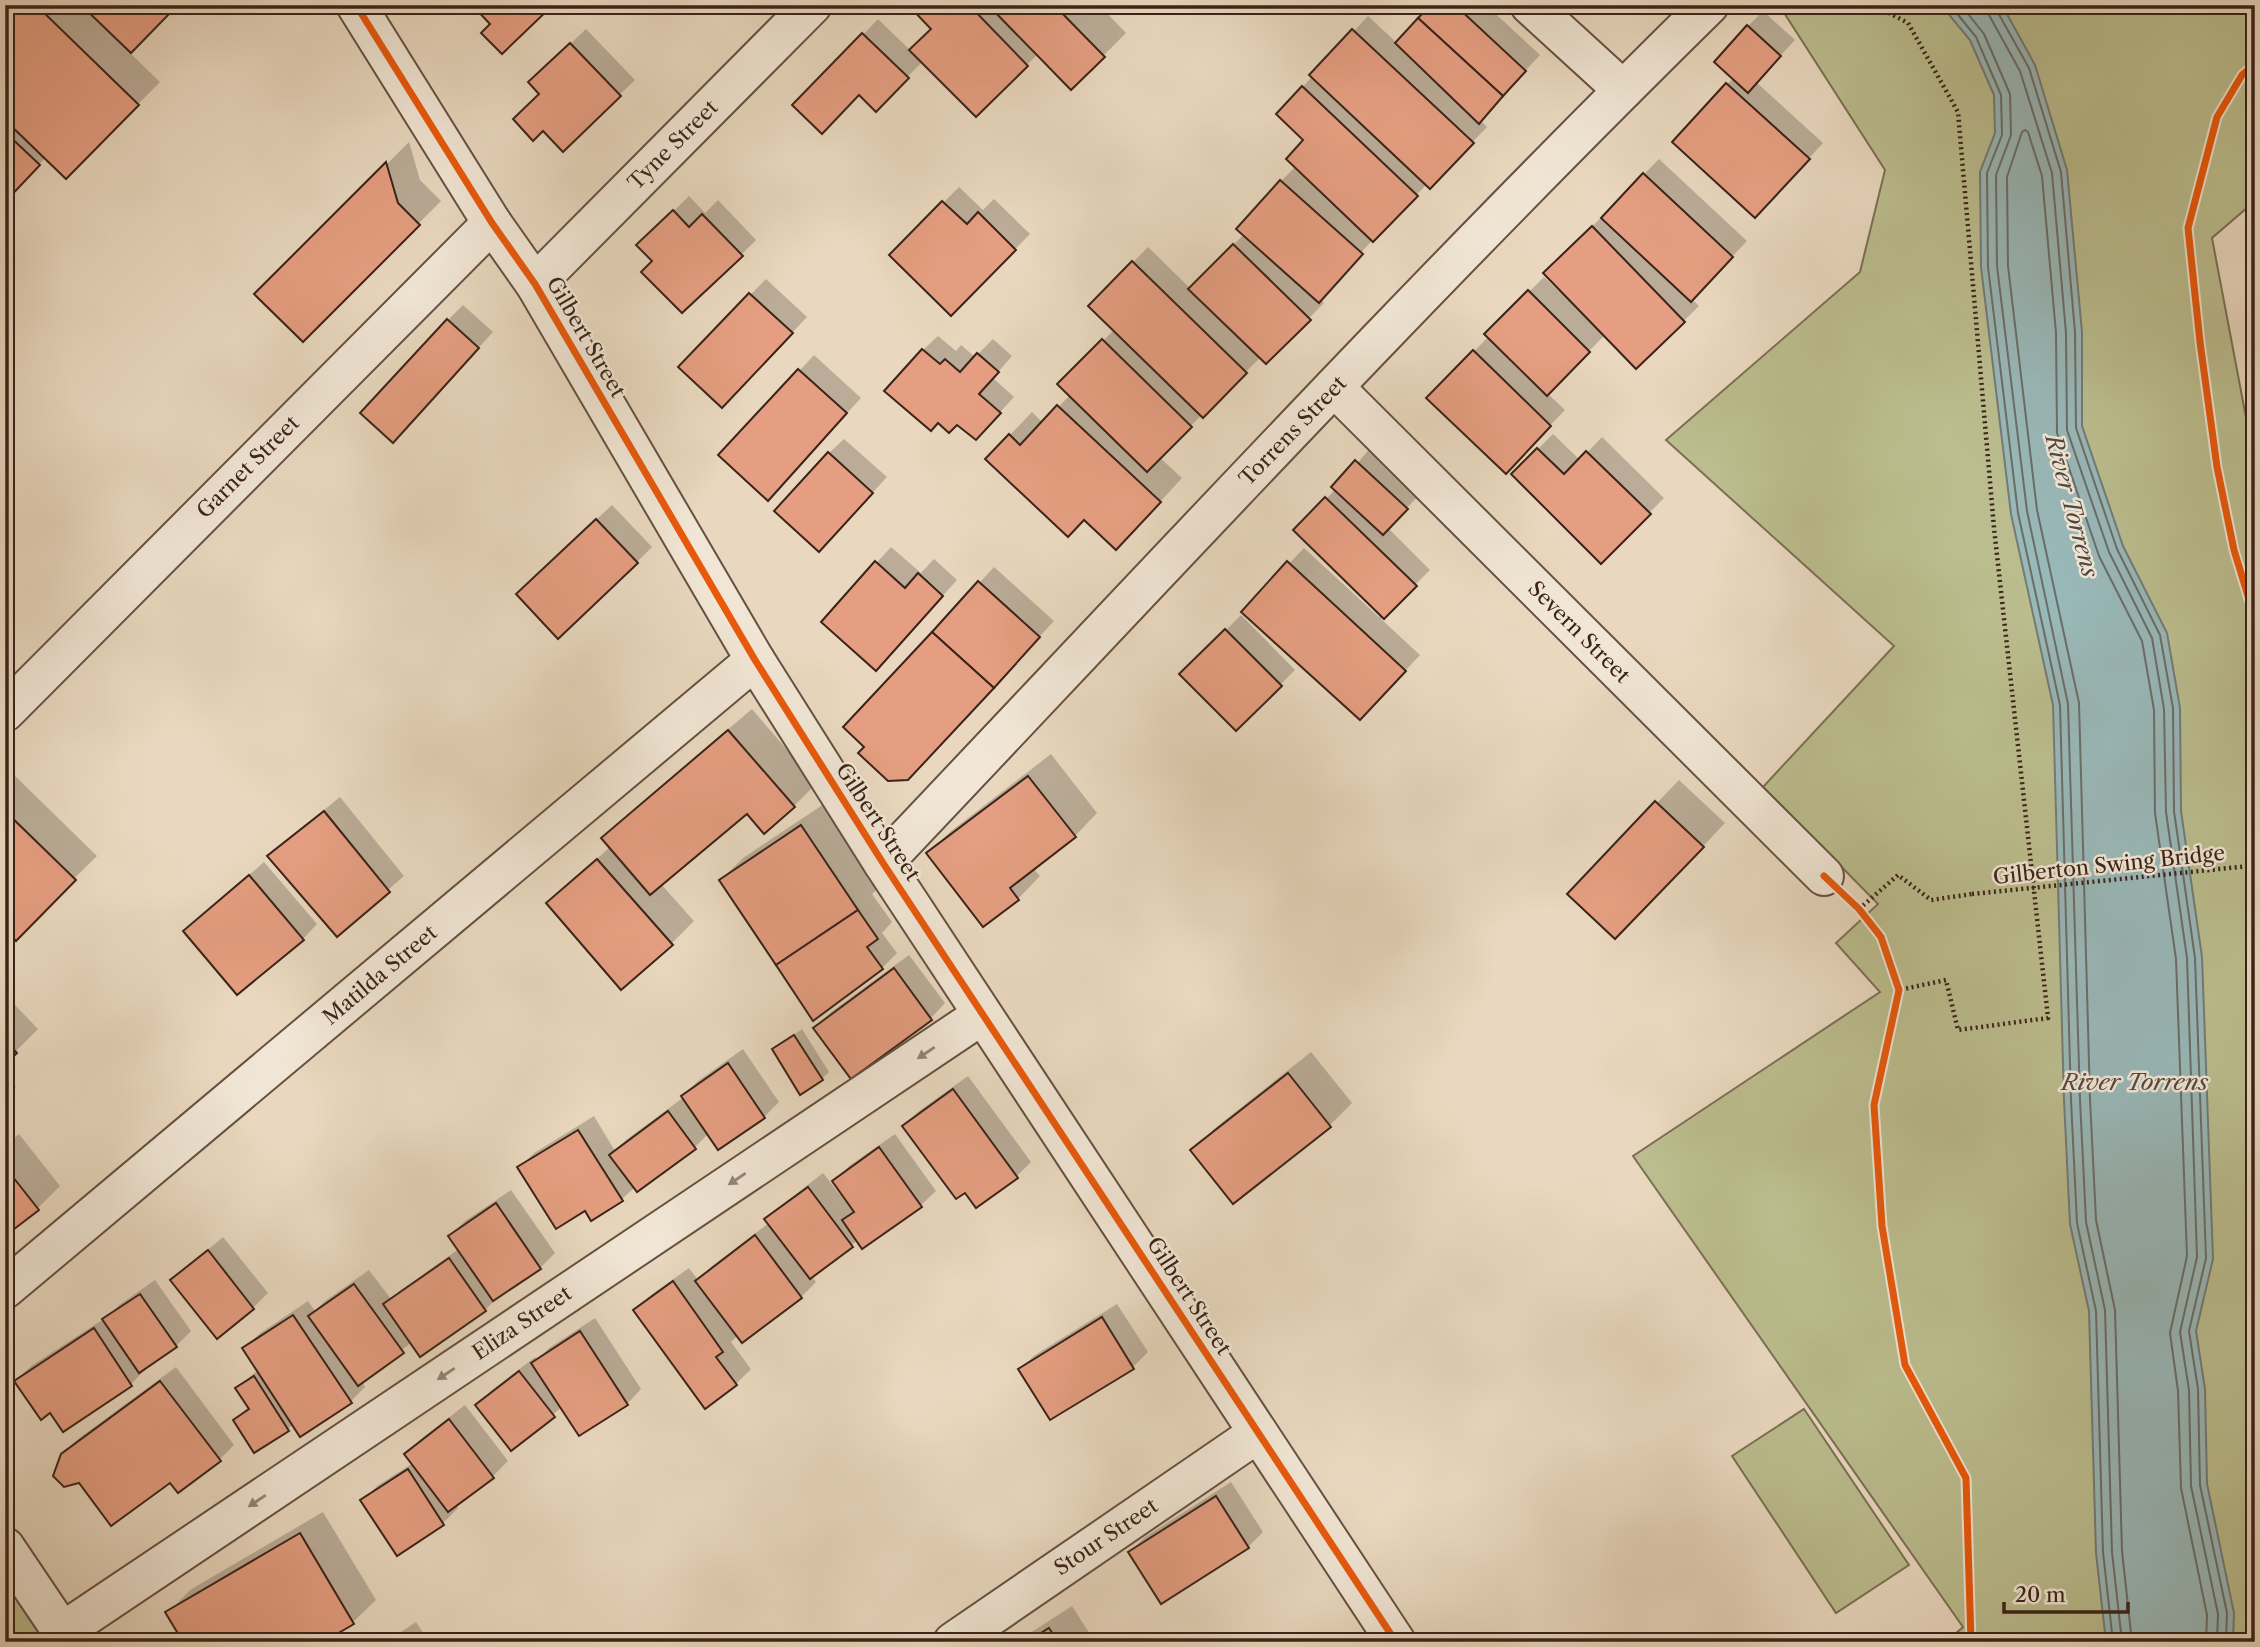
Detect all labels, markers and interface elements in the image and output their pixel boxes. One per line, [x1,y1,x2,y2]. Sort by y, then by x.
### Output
street label: Tyne Street [623,94,723,195]
street label: Gilbert Street [542,272,631,402]
street label: Torrens Street [1234,370,1352,491]
street label: Garnet Street [191,410,304,523]
water label: River Torrens [2039,430,2105,581]
street label: Severn Street [1523,576,1636,688]
street label: Gilbert Street [831,758,926,886]
street label: Gilberton Swing Bridge [1992,840,2226,889]
street label: Matilda Street [318,919,442,1029]
one-way arrow [916,1046,935,1059]
water label: River Torrens [2060,1068,2209,1096]
one-way arrow [727,1173,747,1186]
street label: Gilbert Street [1142,1232,1237,1360]
street label: Eliza Street [468,1280,576,1365]
one-way arrow [436,1368,456,1381]
street label: Stour Street [1049,1493,1163,1580]
one-way arrow [248,1494,266,1508]
scale bar [2004,1570,2129,1614]
text: 20 m [2015,1582,2066,1607]

